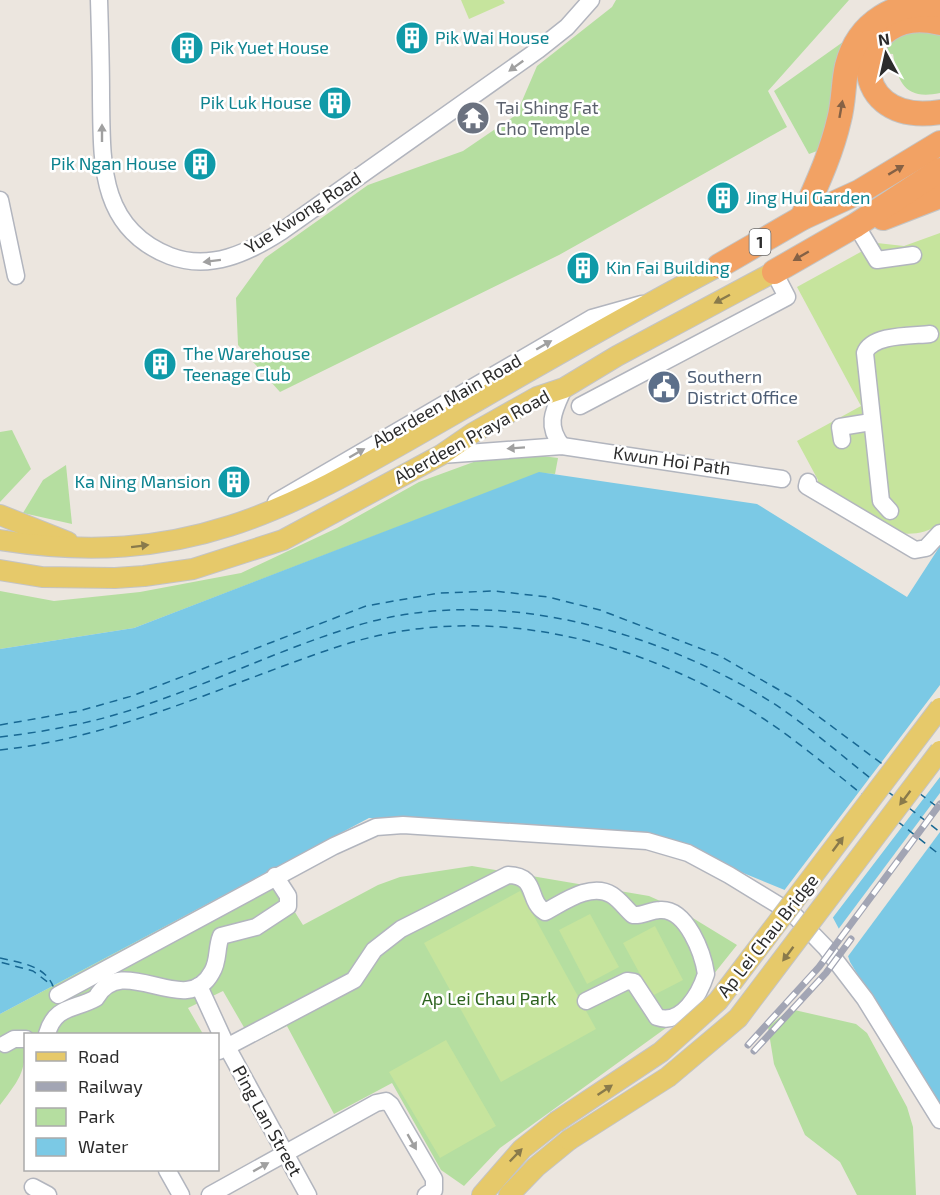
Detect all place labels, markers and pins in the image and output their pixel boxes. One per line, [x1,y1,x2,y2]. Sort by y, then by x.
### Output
building icon: Pik Wai House [394,20,430,56]
place label: Pik Wai House [435,26,549,48]
building icon: Pik Yuet House [169,30,205,66]
place label: Pik Yuet House [210,36,329,58]
building icon: Pik Luk House [317,85,353,121]
place label: Pik Luk House [200,91,312,113]
place label: Tai Shing Fat Cho Temple [496,96,599,139]
temple icon: Tai Shing Fat Cho Temple [455,100,491,136]
building icon: Pik Ngan House [182,146,218,182]
place label: Pik Ngan House [51,152,177,174]
building icon: Jing Hui Garden [705,180,741,216]
place label: Jing Hui Garden [746,186,871,208]
building icon: Kin Fai Building [565,250,601,286]
place label: Kin Fai Building [606,256,730,278]
place label: The Warehouse Teenage Club [183,342,311,385]
building icon: The Warehouse Teenage Club [142,346,178,382]
place label: Southern District Office [687,365,798,408]
public building icon: Southern District Office [646,369,682,405]
building icon: Ka Ning Mansion [216,464,252,500]
place label: Ka Ning Mansion [74,470,211,492]

